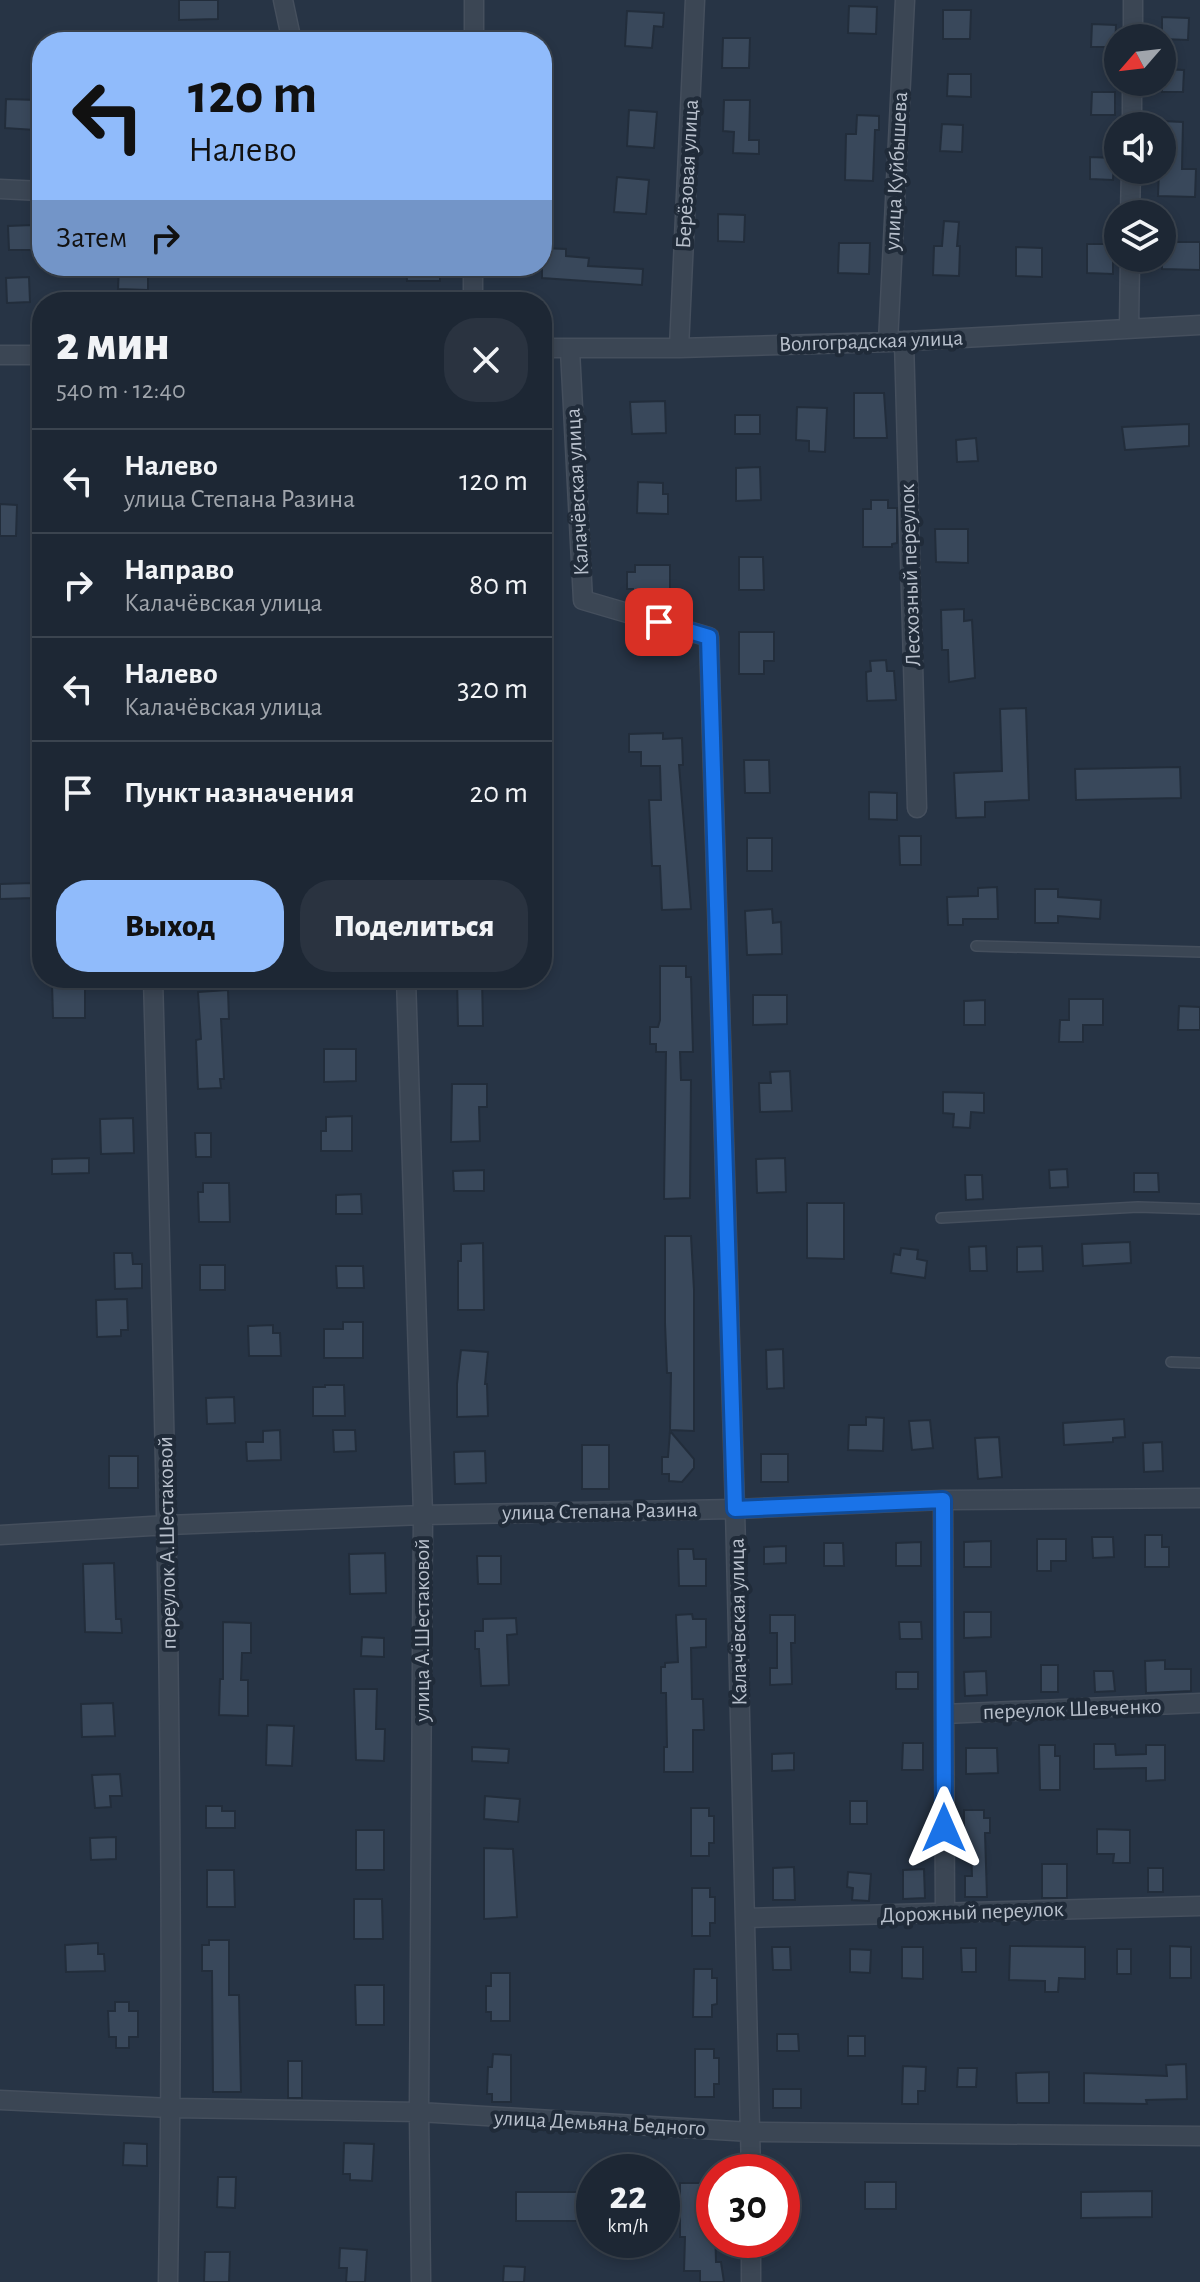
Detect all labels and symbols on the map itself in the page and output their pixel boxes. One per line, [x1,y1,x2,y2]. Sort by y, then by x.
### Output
north arrow [1104,24,1176,96]
street label: улица Куйбышева [881,91,911,252]
street label: Берёзовая улица [672,99,702,249]
street label: Волгоградская улица [778,327,964,355]
street label: Калачёвская улица [562,408,592,576]
street label: Лесхозный переулок [896,483,924,667]
pin [625,588,693,656]
street label: переулок А.Шестаковой [154,1436,180,1650]
street label: улица Степана Разина [501,1498,698,1524]
street label: улица А.Шестаковой [411,1538,433,1723]
street label: Калачёвская улица [726,1538,750,1706]
street label: переулок Шевченко [982,1695,1162,1723]
position arrow [902,1786,986,1870]
street label: Дорожный переулок [880,1898,1064,1926]
street label: улица Демьяна Бедного [493,2106,706,2140]
speed limit sign: 30 [696,2154,800,2258]

